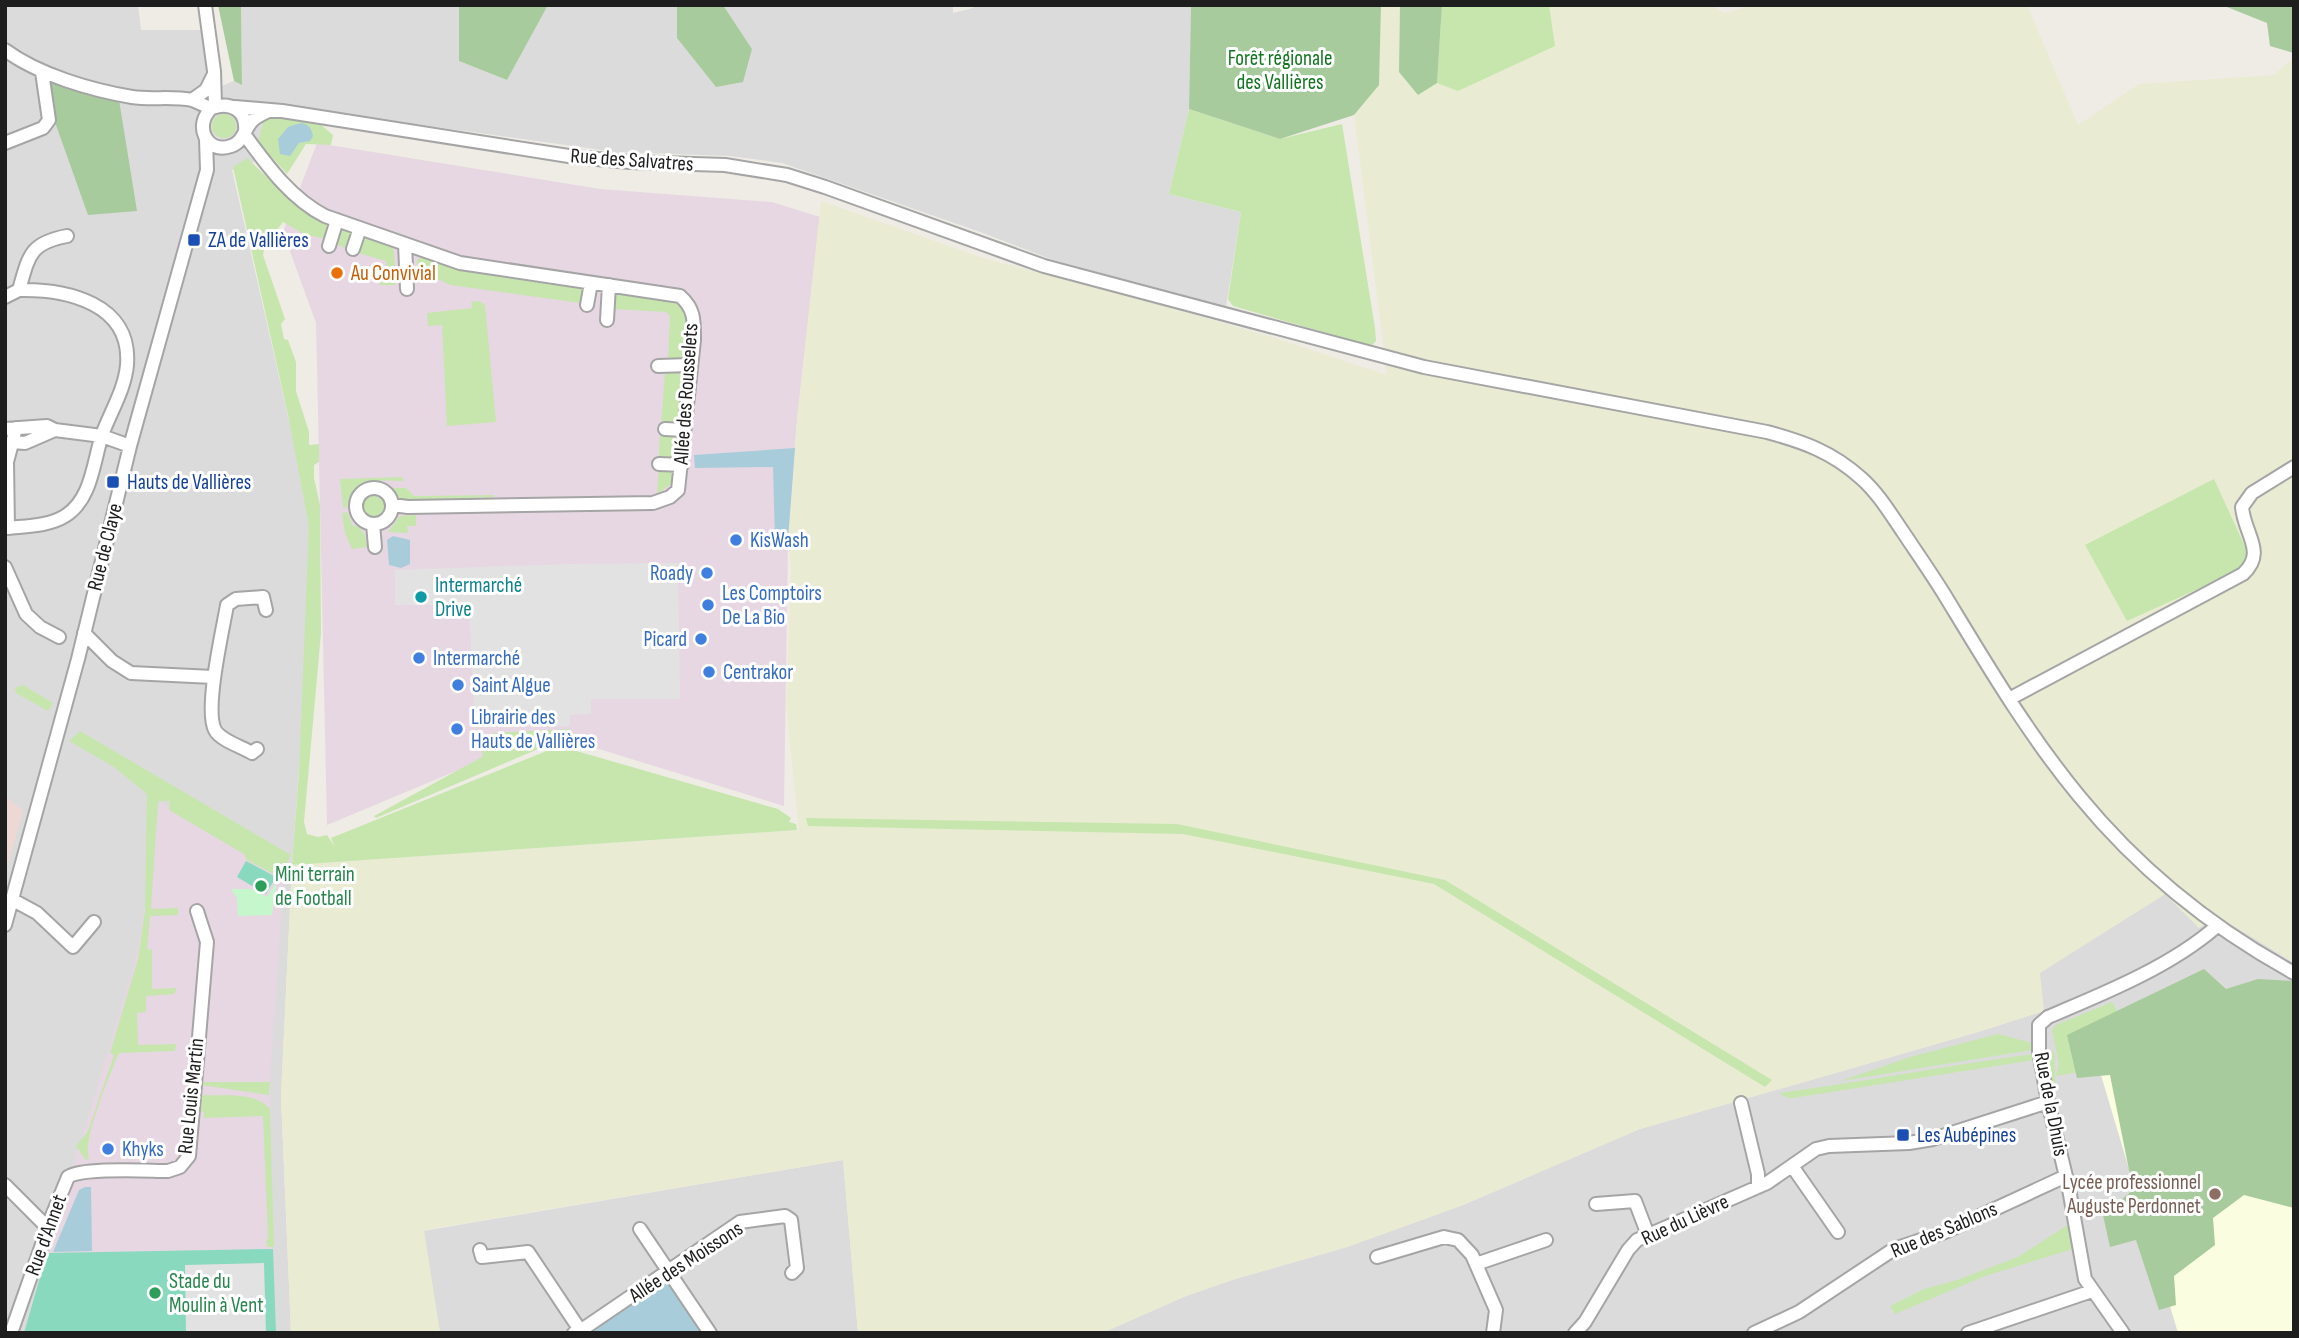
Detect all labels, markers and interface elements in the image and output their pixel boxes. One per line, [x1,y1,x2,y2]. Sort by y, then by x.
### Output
park label: Forêt régionale des Vallières [1228,46,1332,95]
street label: Rue des Salvatres [570,143,694,177]
place label: ZA de Vallières [208,228,309,253]
marker: ZA de Vallières [186,232,202,248]
place label: Au Convivial [350,261,436,286]
marker: Au Convivial [329,265,345,281]
street label: Allée des Rousselets [669,322,703,467]
place label: Hauts de Vallières [127,470,251,495]
marker: Hauts de Vallières [105,474,121,490]
street label: Rue de Claye [82,501,128,593]
place label: KisWash [750,528,809,553]
marker: KisWash [728,532,744,548]
place label: Roady [650,561,693,586]
marker: Roady [699,565,715,581]
place label: Intermarché Drive [435,573,522,622]
place label: Les Comptoirs De La Bio [722,581,822,630]
marker: Intermarché Drive [413,589,429,605]
marker: Les Comptoirs De La Bio [700,597,716,613]
place label: Picard [644,627,687,652]
marker: Picard [693,631,709,647]
place label: Intermarché [433,646,520,671]
marker: Intermarché [411,650,427,666]
place label: Centrakor [723,660,793,685]
marker: Centrakor [701,664,717,680]
place label: Saint Algue [472,673,551,698]
marker: Saint Algue [450,677,466,693]
place label: Librairie des Hauts de Vallières [471,705,595,754]
marker: Librairie des Hauts de Vallières [449,721,465,737]
place label: Mini terrain de Football [275,862,355,911]
marker: Mini terrain de Football [253,878,269,894]
street label: Rue Louis Martin [172,1037,210,1155]
street label: Rue de la Dhuis [2029,1050,2073,1158]
place label: Les Aubépines [1917,1123,2016,1148]
marker: Les Aubépines [1895,1127,1911,1143]
place label: Khyks [122,1137,164,1162]
marker: Khyks [100,1141,116,1157]
place label: Lycée professionnel Auguste Perdonnet [2062,1170,2201,1219]
marker: Lycée professionnel Auguste Perdonnet [2207,1186,2223,1202]
street label: Rue du Lièvre [1637,1189,1733,1251]
street label: Rue d'Annet [20,1191,72,1279]
street label: Rue des Sablons [1887,1196,2001,1264]
street label: Allée des Moissons [624,1216,748,1309]
place label: Stade du Moulin à Vent [169,1269,264,1318]
marker: Stade du Moulin à Vent [147,1285,163,1301]

